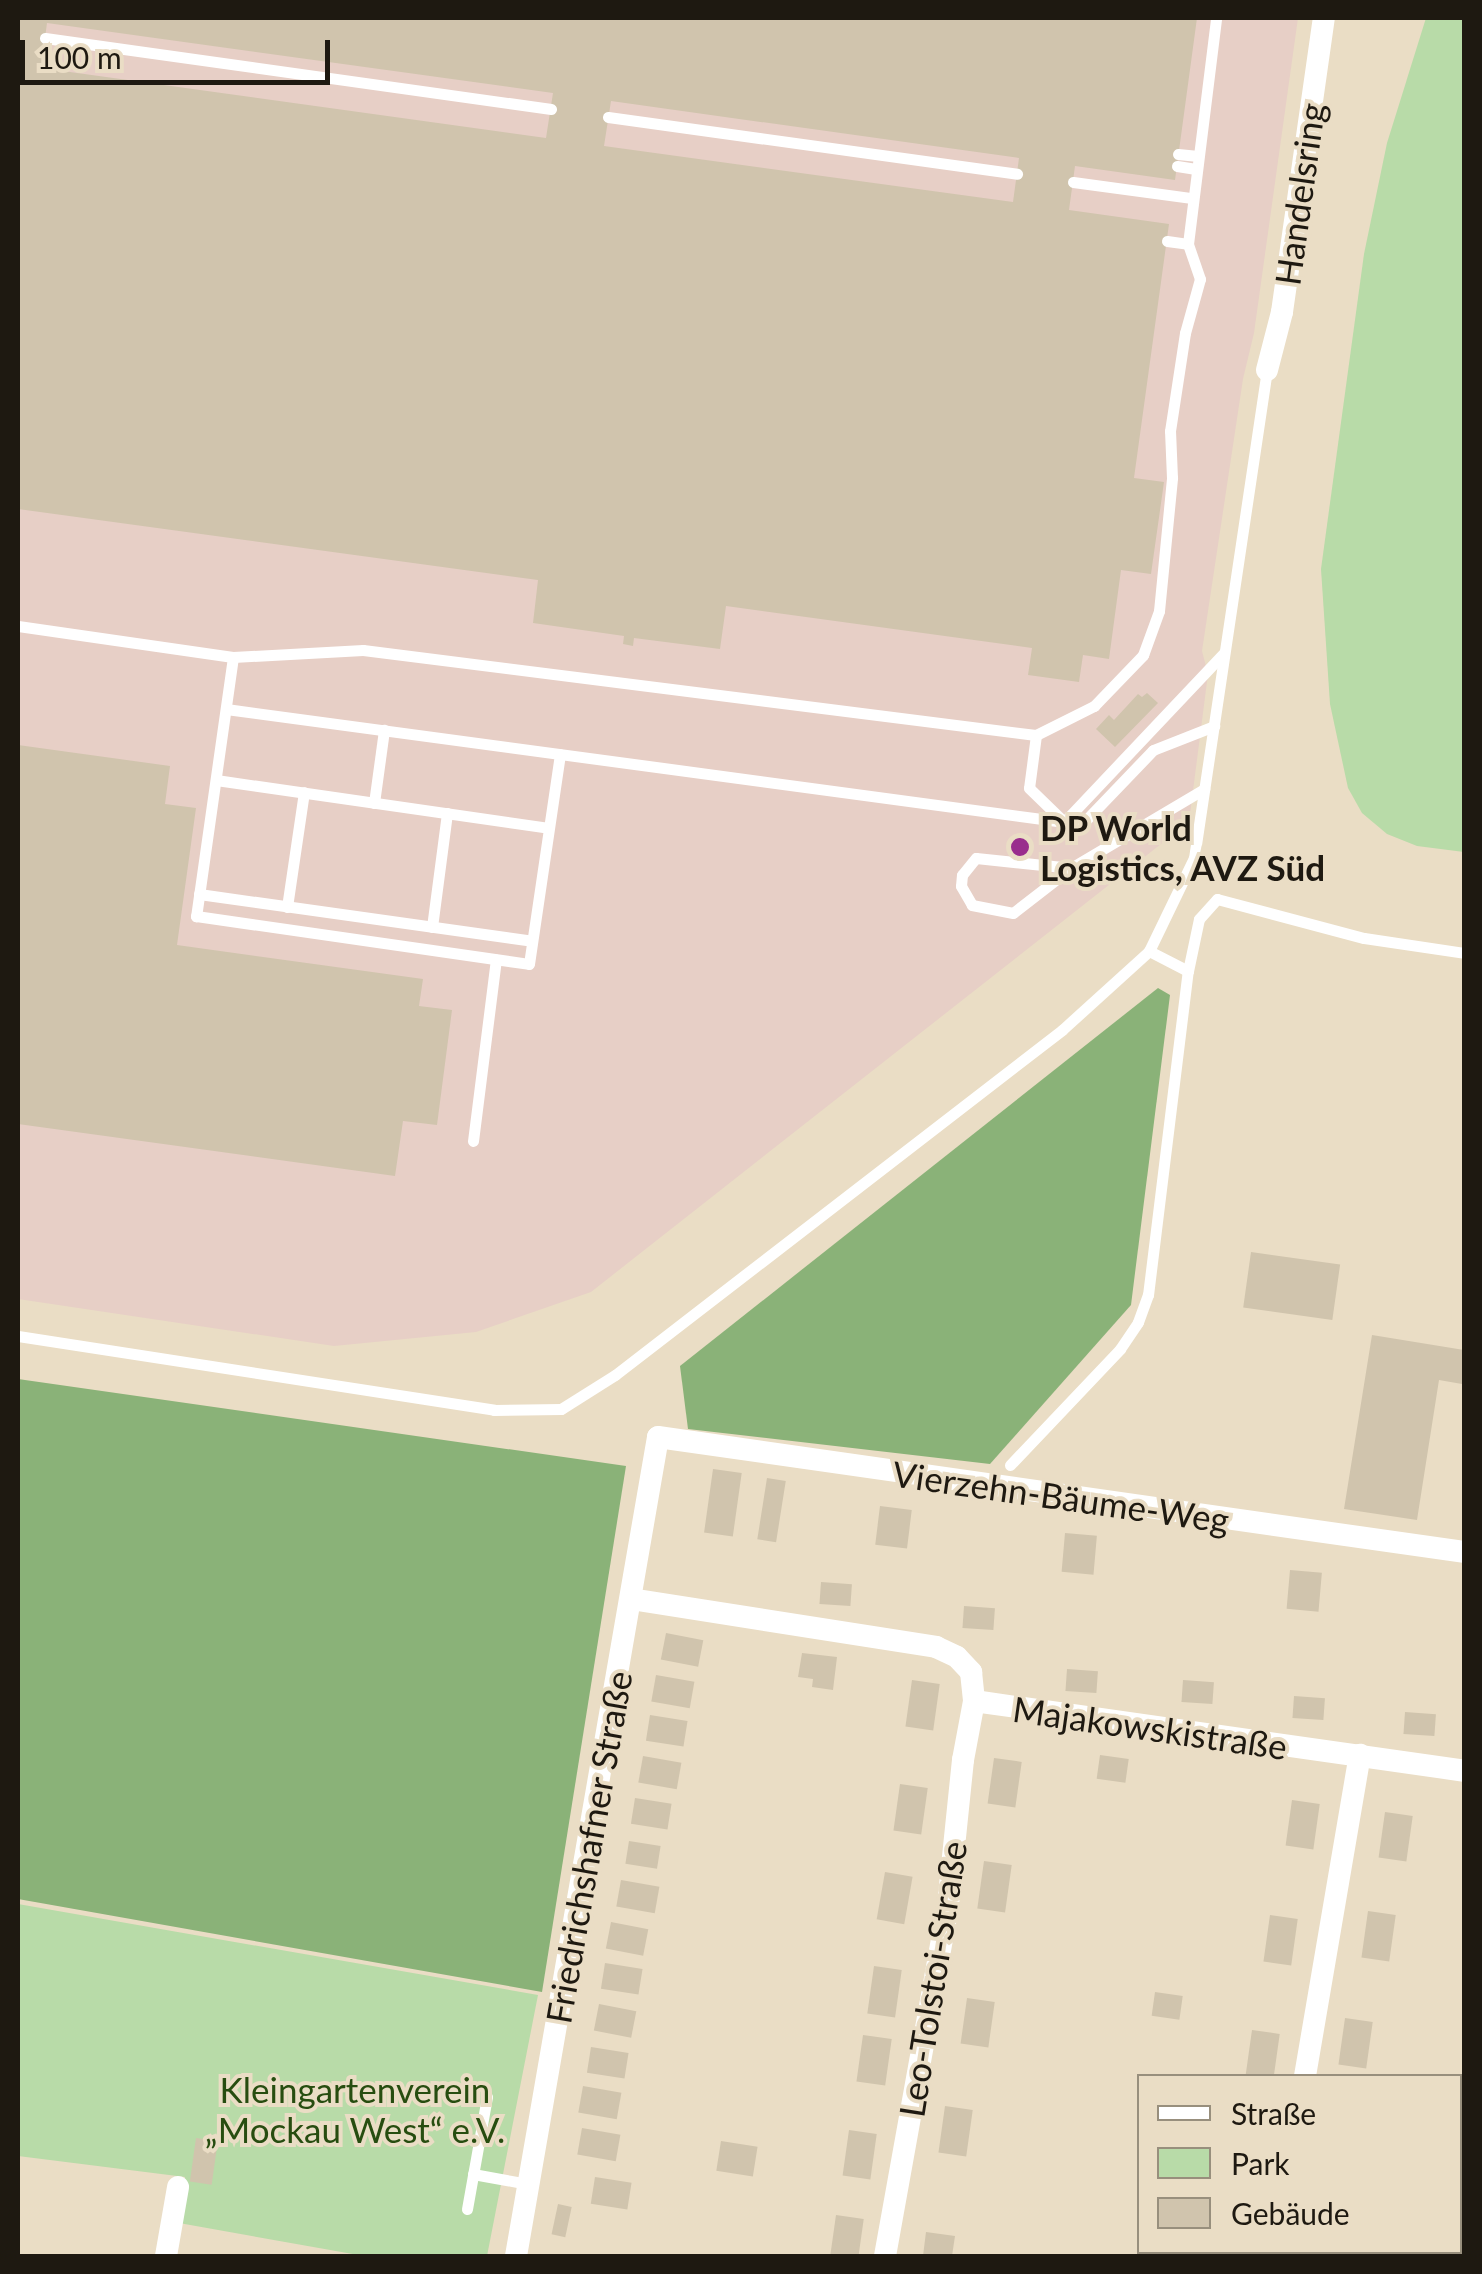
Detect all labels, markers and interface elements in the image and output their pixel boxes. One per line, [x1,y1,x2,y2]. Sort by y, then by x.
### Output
scale bar [25,20,335,82]
text: 100 m [37,39,122,75]
street label: Handelsring [1265,100,1333,288]
place label: DP World Logistics, AVZ Süd [1040,806,1326,888]
marker: DP World Logistics, AVZ Süd [1009,836,1031,858]
street label: Vierzehn-Bäume-Weg [890,1452,1232,1540]
street label: Friedrichshafner Straße [536,1667,640,2027]
street label: Majakowskistraße [1010,1687,1290,1767]
street label: Leo-Tolstoi-Straße [889,1838,975,2120]
park label: Kleingartenverein „Mockau West“ e.V. [205,2068,505,2150]
legend [1137,2074,1462,2254]
text: Straße [1231,2095,1316,2131]
text: Park [1231,2145,1290,2181]
text: Gebäude [1231,2195,1350,2231]

